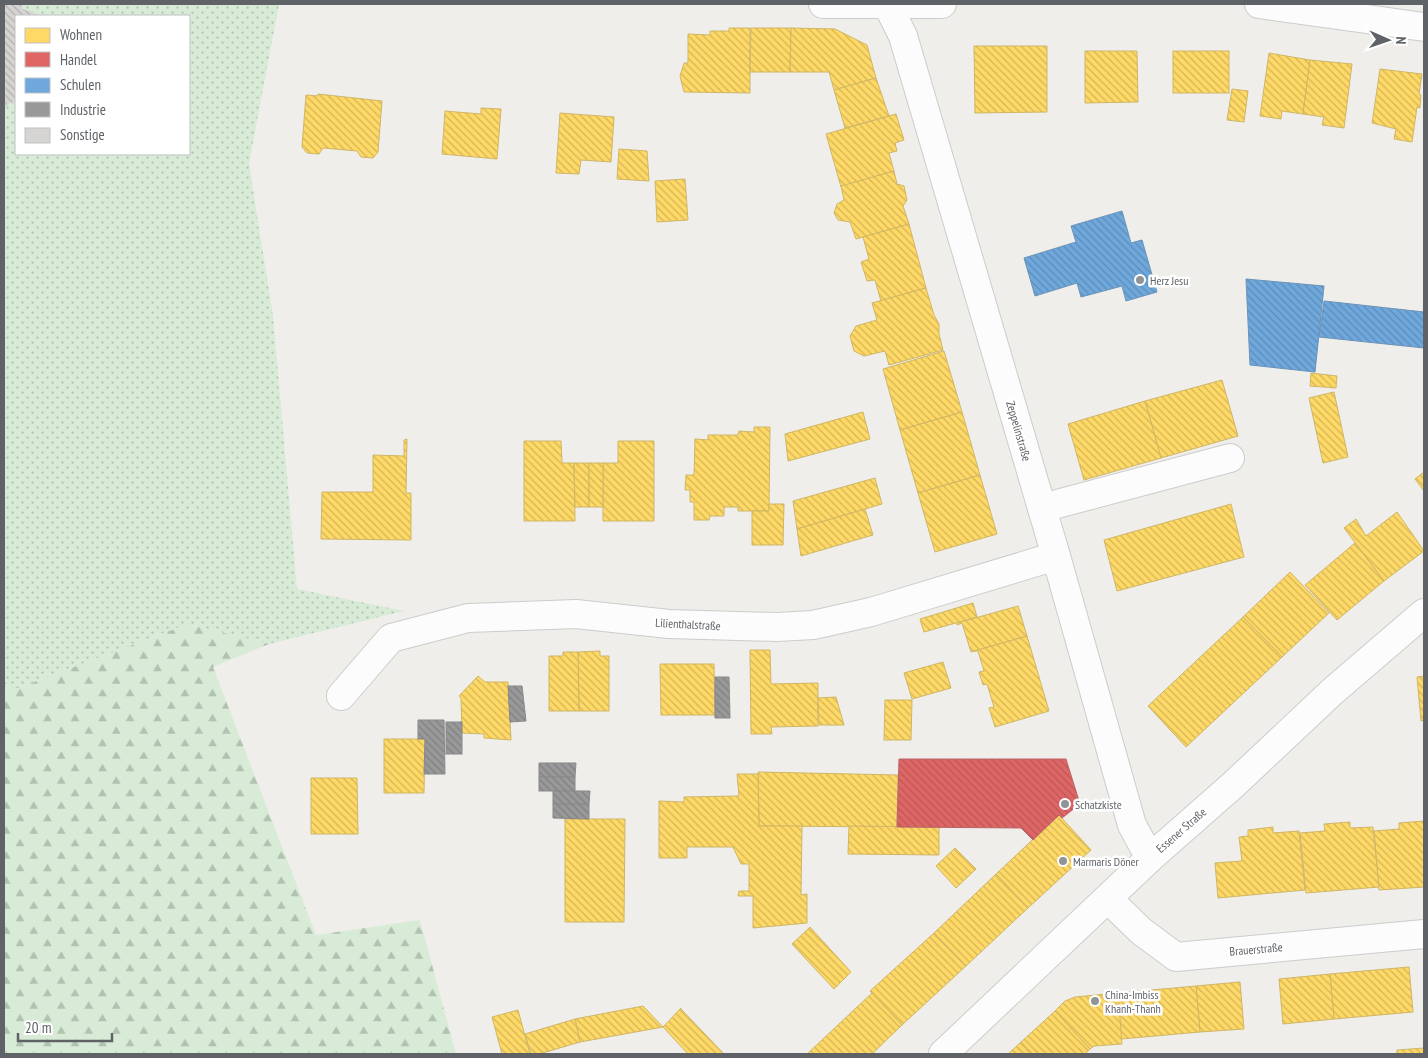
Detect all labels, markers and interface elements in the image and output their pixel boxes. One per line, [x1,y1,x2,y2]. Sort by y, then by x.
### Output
legend [15,15,190,155]
north arrow [1363,15,1413,65]
text: Wohnen [60,25,102,44]
text: N [1392,36,1410,45]
text: Handel [60,50,97,69]
text: Schulen [60,75,101,94]
text: Industrie [60,100,106,119]
text: Sonstige [60,125,105,144]
place label: Herz Jesu [1150,273,1188,288]
marker: Herz Jesu [1134,274,1146,286]
street label: Zeppelinstraße [1003,399,1035,463]
street label: Lilienthalstraße [655,615,721,633]
place label: Schatzkiste [1075,797,1122,812]
marker: Schatzkiste [1059,798,1071,810]
street label: Essener Straße [1153,804,1209,856]
place label: Marmaris Döner [1073,854,1140,869]
marker: Marmaris Döner [1057,855,1069,867]
street label: Brauerstraße [1229,939,1283,959]
place label: China-Imbiss Khanh-Thanh [1105,987,1161,1016]
marker: China-Imbiss Khanh-Thanh [1089,995,1101,1007]
scale bar [18,1010,111,1042]
text: 20 m [25,1018,51,1037]

